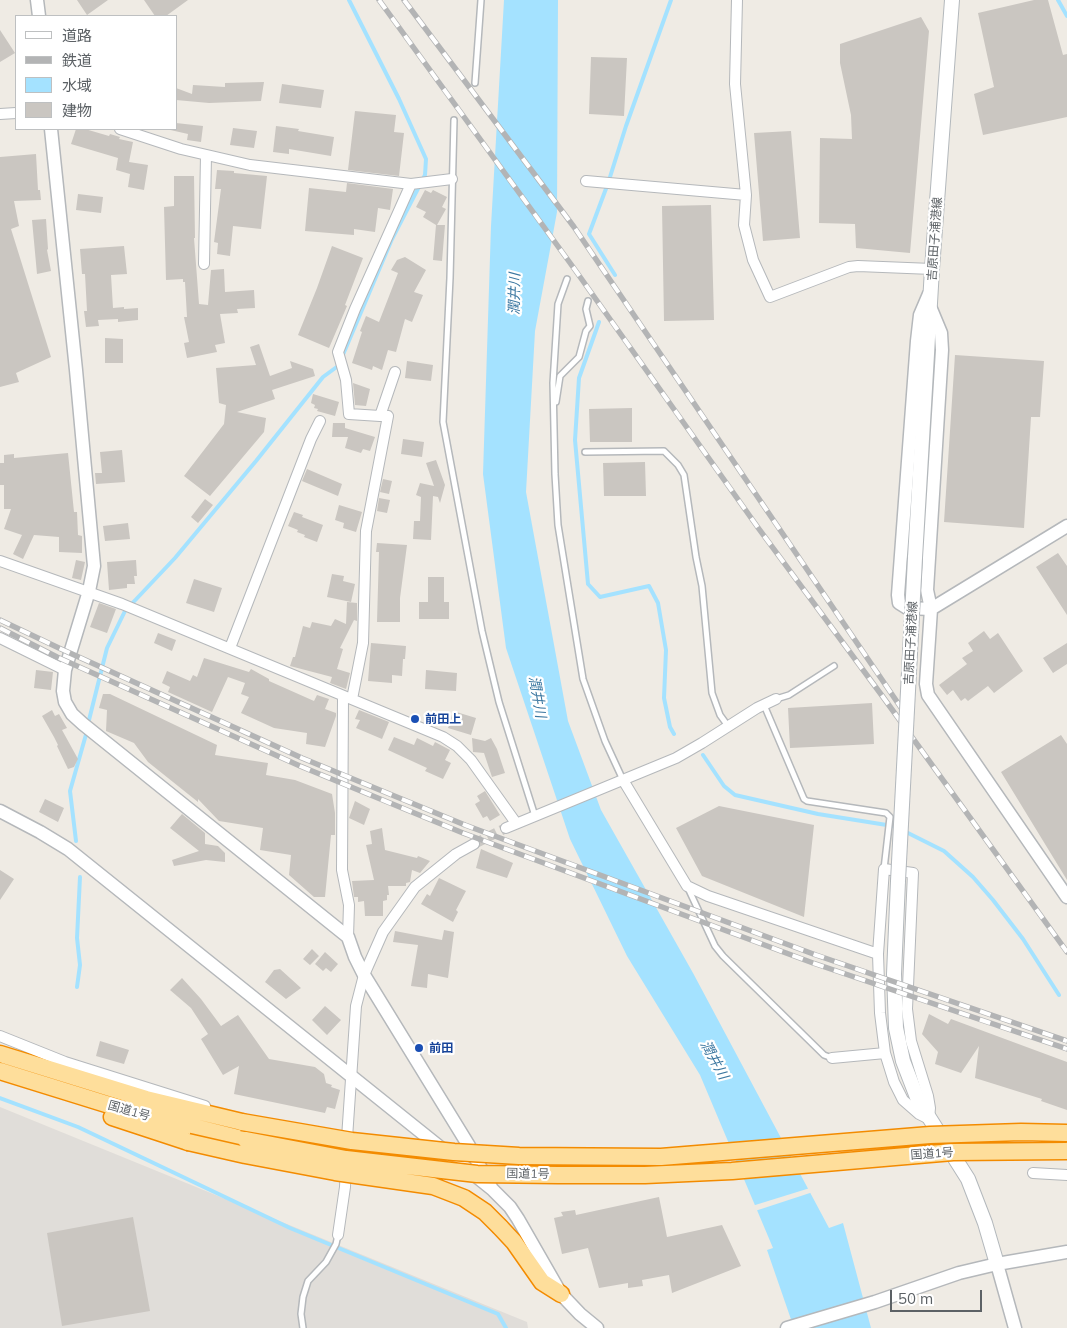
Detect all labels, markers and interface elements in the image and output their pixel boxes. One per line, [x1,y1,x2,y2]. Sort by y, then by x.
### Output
legend [15,15,178,130]
text: 道路 [62,26,92,45]
text: 鉄道 [62,51,92,70]
text: 水域 [62,76,92,95]
text: 建物 [62,101,92,120]
street label: 吉原田子浦港線 [925,197,945,281]
water label: 潤井川 [506,273,524,315]
street label: 吉原田子浦港線 [902,601,920,685]
water label: 潤井川 [525,675,549,719]
place label: 前田上 [425,712,461,726]
marker: 前田上 [409,713,421,725]
water label: 潤井川 [696,1038,732,1082]
place label: 前田 [429,1041,453,1055]
marker: 前田 [413,1042,425,1054]
street label: 国道1号 [106,1098,152,1124]
street label: 国道1号 [910,1145,954,1163]
street label: 国道1号 [506,1166,550,1182]
scale bar [892,1280,984,1312]
text: 50 m [898,1289,933,1308]

